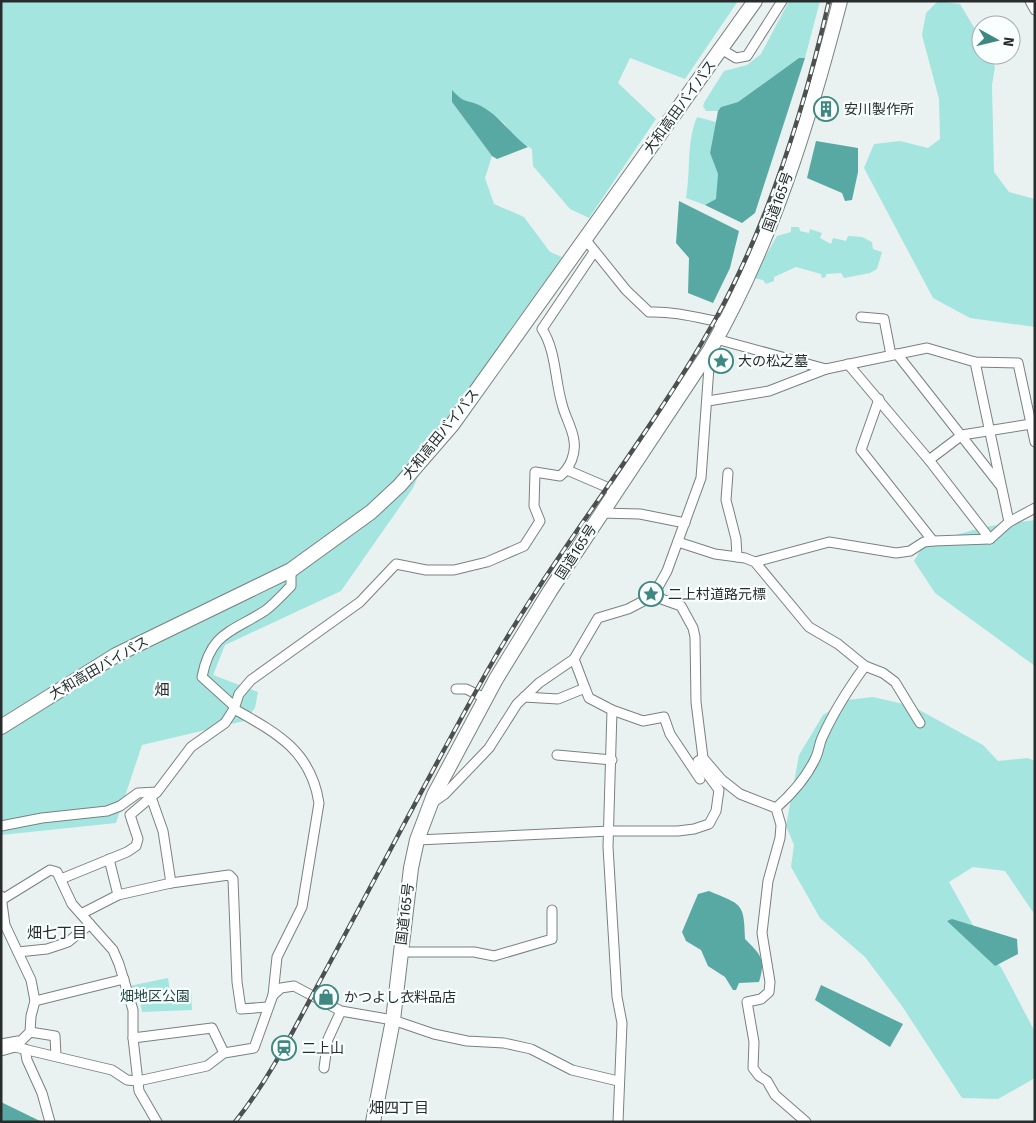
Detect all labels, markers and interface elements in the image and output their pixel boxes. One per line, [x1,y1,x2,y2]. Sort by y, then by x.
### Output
north arrow [971,15,1021,65]
text: N [999,36,1017,48]
street label: 大和高田バイパス [640,57,720,157]
building icon: 安川製作所 [813,96,839,122]
place label: 安川製作所 [844,101,914,118]
street label: 国道165号 [759,170,797,234]
place icon: 大の松之墓 [708,348,734,374]
place label: 大の松之墓 [738,353,808,370]
street label: 大和高田バイパス [399,385,483,483]
street label: 国道165号 [552,521,600,583]
place icon: 二上村道路元標 [638,581,664,607]
place label: 二上村道路元標 [668,586,766,603]
street label: 大和高田バイパス [46,633,152,703]
district label: 畑 [154,681,170,699]
street label: 国道165号 [393,882,417,946]
district label: 畑七丁目 [27,924,87,942]
shop icon: かつよし衣料品店 [313,984,339,1010]
park label: 畑地区公園 [120,988,190,1005]
place label: かつよし衣料品店 [344,989,456,1006]
station icon: 二上山 [271,1035,297,1061]
place label: 二上山 [302,1040,344,1057]
district label: 畑四丁目 [369,1099,429,1117]

